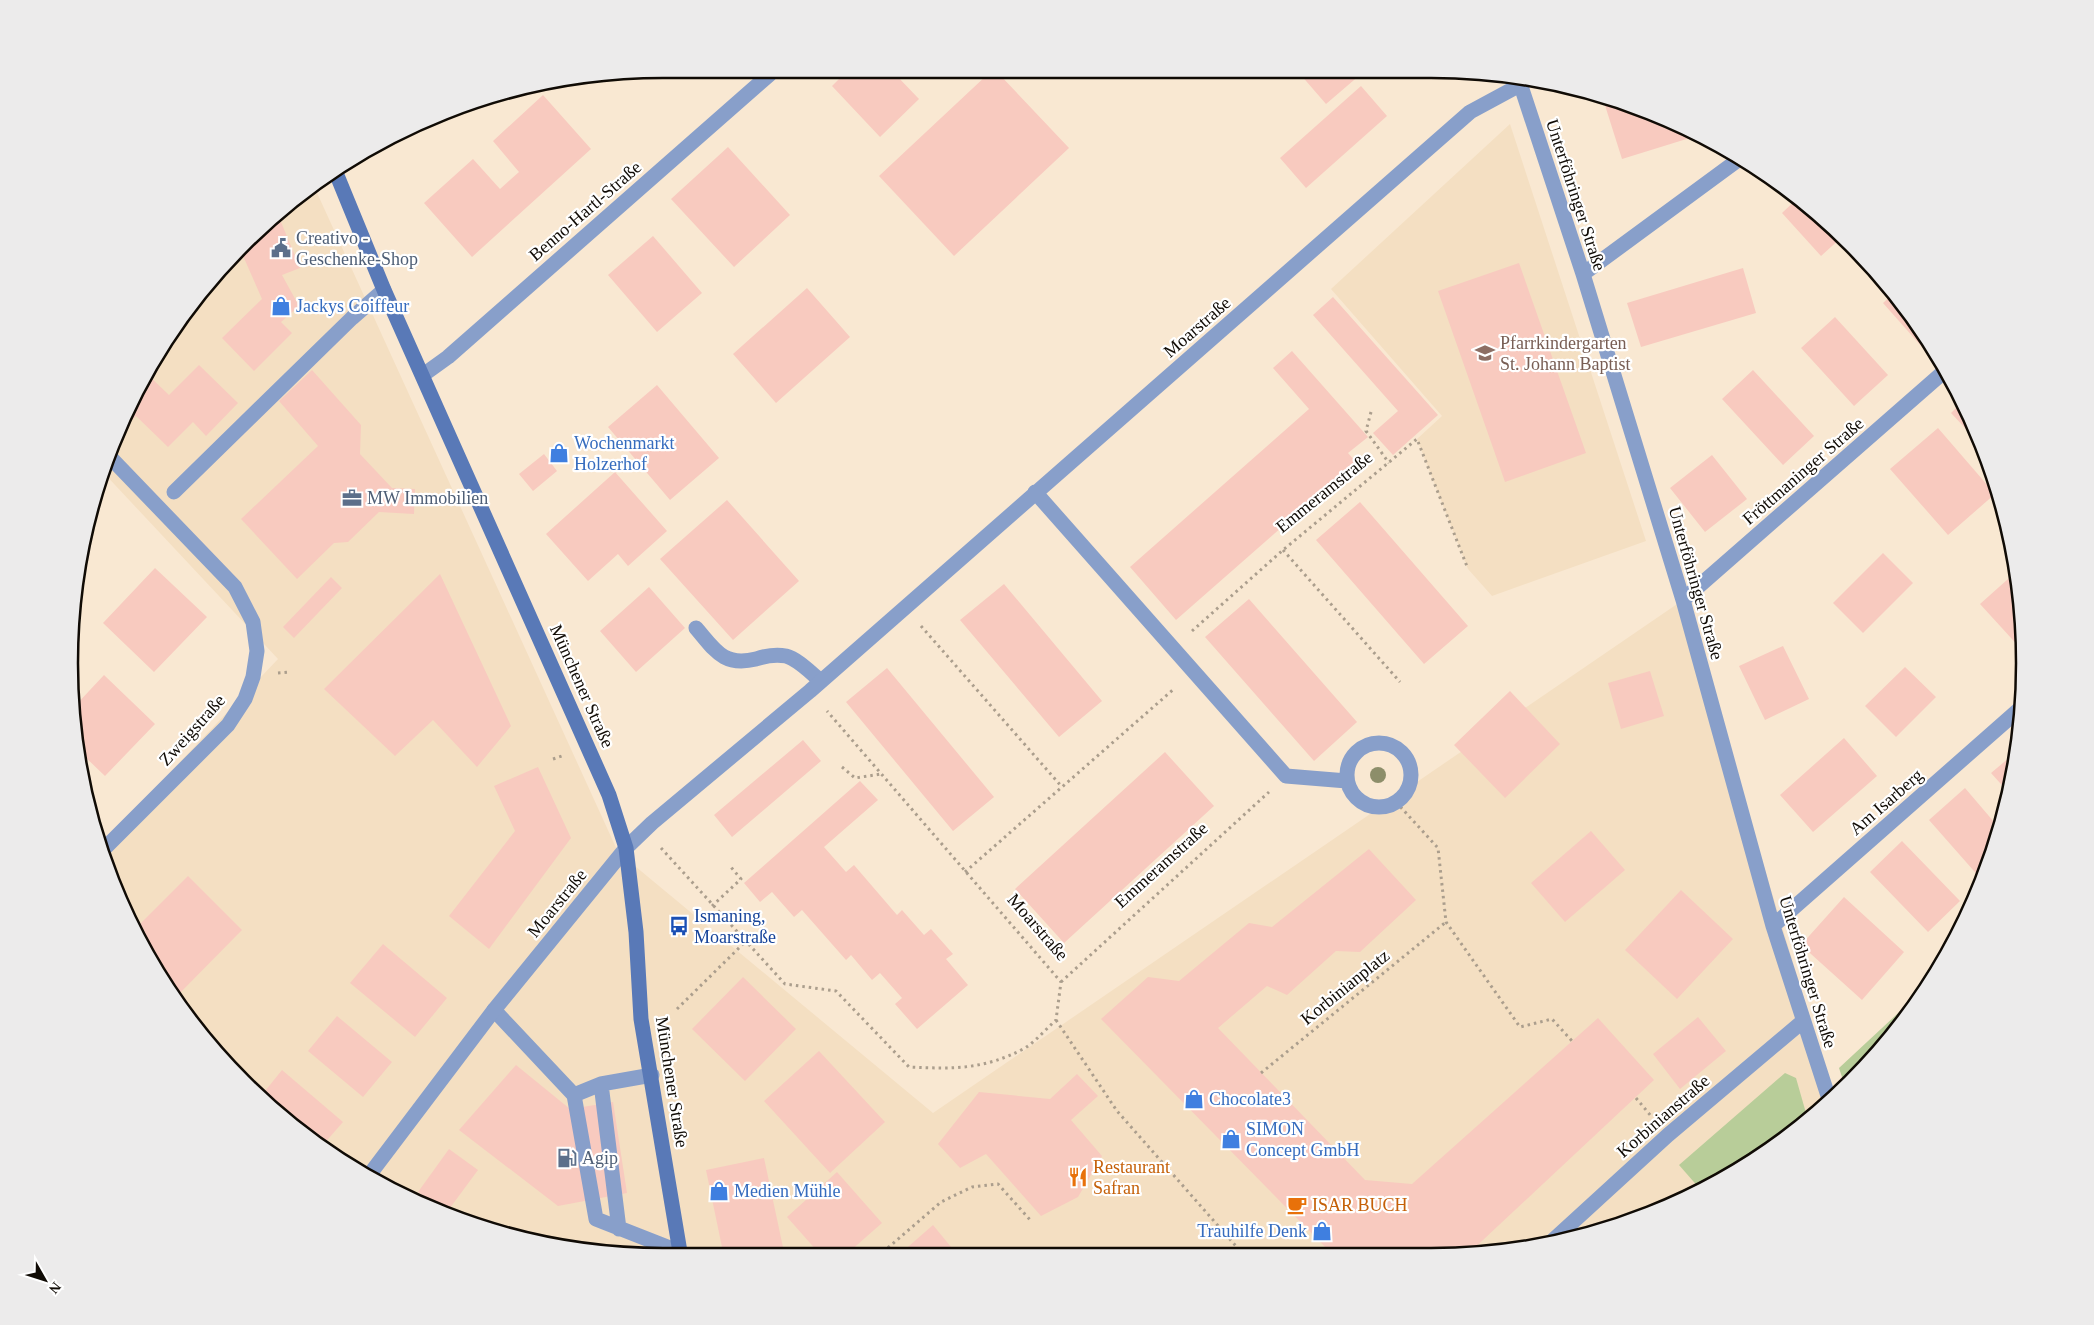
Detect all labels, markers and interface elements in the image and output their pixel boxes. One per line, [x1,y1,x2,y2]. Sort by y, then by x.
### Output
street label: Unterföhringer Straße [1542,117,1610,273]
street label: Benno-Hartl-Straße [525,157,645,265]
place label: Creativo - Geschenke-Shop [296,228,418,269]
public building icon: Creativo - Geschenke-Shop [270,237,292,259]
street label: Moarstraße [1160,293,1234,361]
shop icon: Jackys Coiffeur [270,295,292,317]
place label: Jackys Coiffeur [296,296,409,316]
place label: Pfarrkindergarten St. Johann Baptist [1500,333,1631,374]
school or university icon: Pfarrkindergarten St. Johann Baptist [1474,342,1496,364]
street label: Fröttmaninger Straße [1739,413,1867,529]
place label: Wochenmarkt Holzerhof [574,433,675,474]
shop icon: Wochenmarkt Holzerhof [548,442,570,464]
street label: Emmeramstraße [1272,447,1376,537]
office icon: MW Immobilien [341,487,363,509]
place label: MW Immobilien [367,488,488,508]
street label: Unterföhringer Straße [1665,504,1727,662]
street label: Münchener Straße [546,621,618,751]
street label: Zweigstraße [155,690,229,770]
street label: Am Isarberg [1845,765,1927,839]
street label: Emmeramstraße [1110,818,1212,912]
street label: Moarstraße [523,865,591,941]
street label: Moarstraße [1004,890,1072,964]
street label: Unterföhringer Straße [1775,893,1841,1051]
place label: Ismaning, Moarstraße [694,906,776,947]
bus stop icon: Ismaning, Moarstraße [668,915,690,937]
street label: Korbinianplatz [1297,945,1393,1029]
street label: Münchener Straße [652,1015,692,1149]
street label: Korbinianstraße [1613,1070,1713,1162]
shop icon: Chocolate3 [1183,1088,1205,1110]
place label: Chocolate3 [1209,1089,1291,1109]
place label: SIMON Concept GmbH [1246,1119,1359,1160]
shop icon: SIMON Concept GmbH [1220,1128,1242,1150]
fuel station icon: Agip [556,1147,578,1169]
place label: Agip [582,1148,618,1168]
place label: Restaurant Safran [1093,1157,1170,1198]
restaurant icon: Restaurant Safran [1067,1166,1089,1188]
shop icon: Medien Mühle [708,1180,730,1202]
place label: Medien Mühle [734,1181,840,1201]
cafe icon: ISAR BUCH [1286,1194,1308,1216]
place label: ISAR BUCH [1312,1195,1408,1215]
shop icon: Trauhilfe Denk [1311,1220,1333,1242]
place label: Trauhilfe Denk [1197,1221,1307,1241]
north arrow [20,1255,70,1305]
text: N [46,1279,64,1297]

